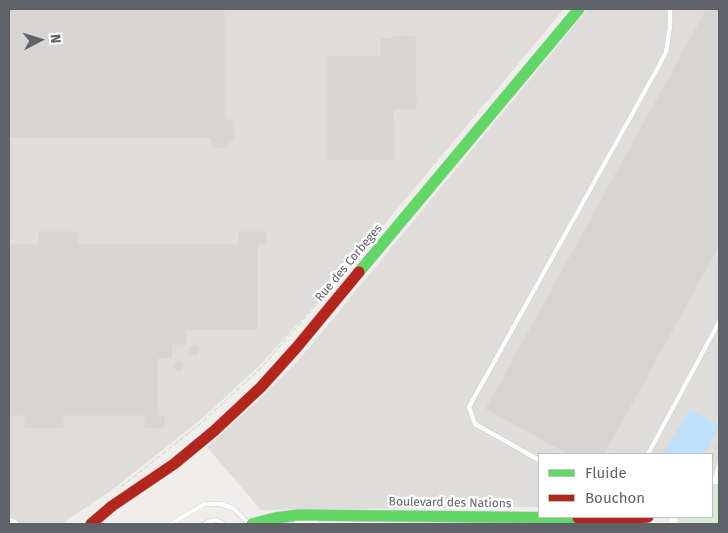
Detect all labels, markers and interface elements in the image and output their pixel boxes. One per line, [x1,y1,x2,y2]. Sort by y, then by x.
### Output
north arrow [15,15,65,65]
text: N [47,33,64,44]
street label: Rue des Corbeges [312,221,386,305]
legend [538,453,713,518]
text: Fluide [585,464,627,482]
text: Bouchon [585,489,645,507]
street label: Boulevard des Nations [389,495,511,511]

